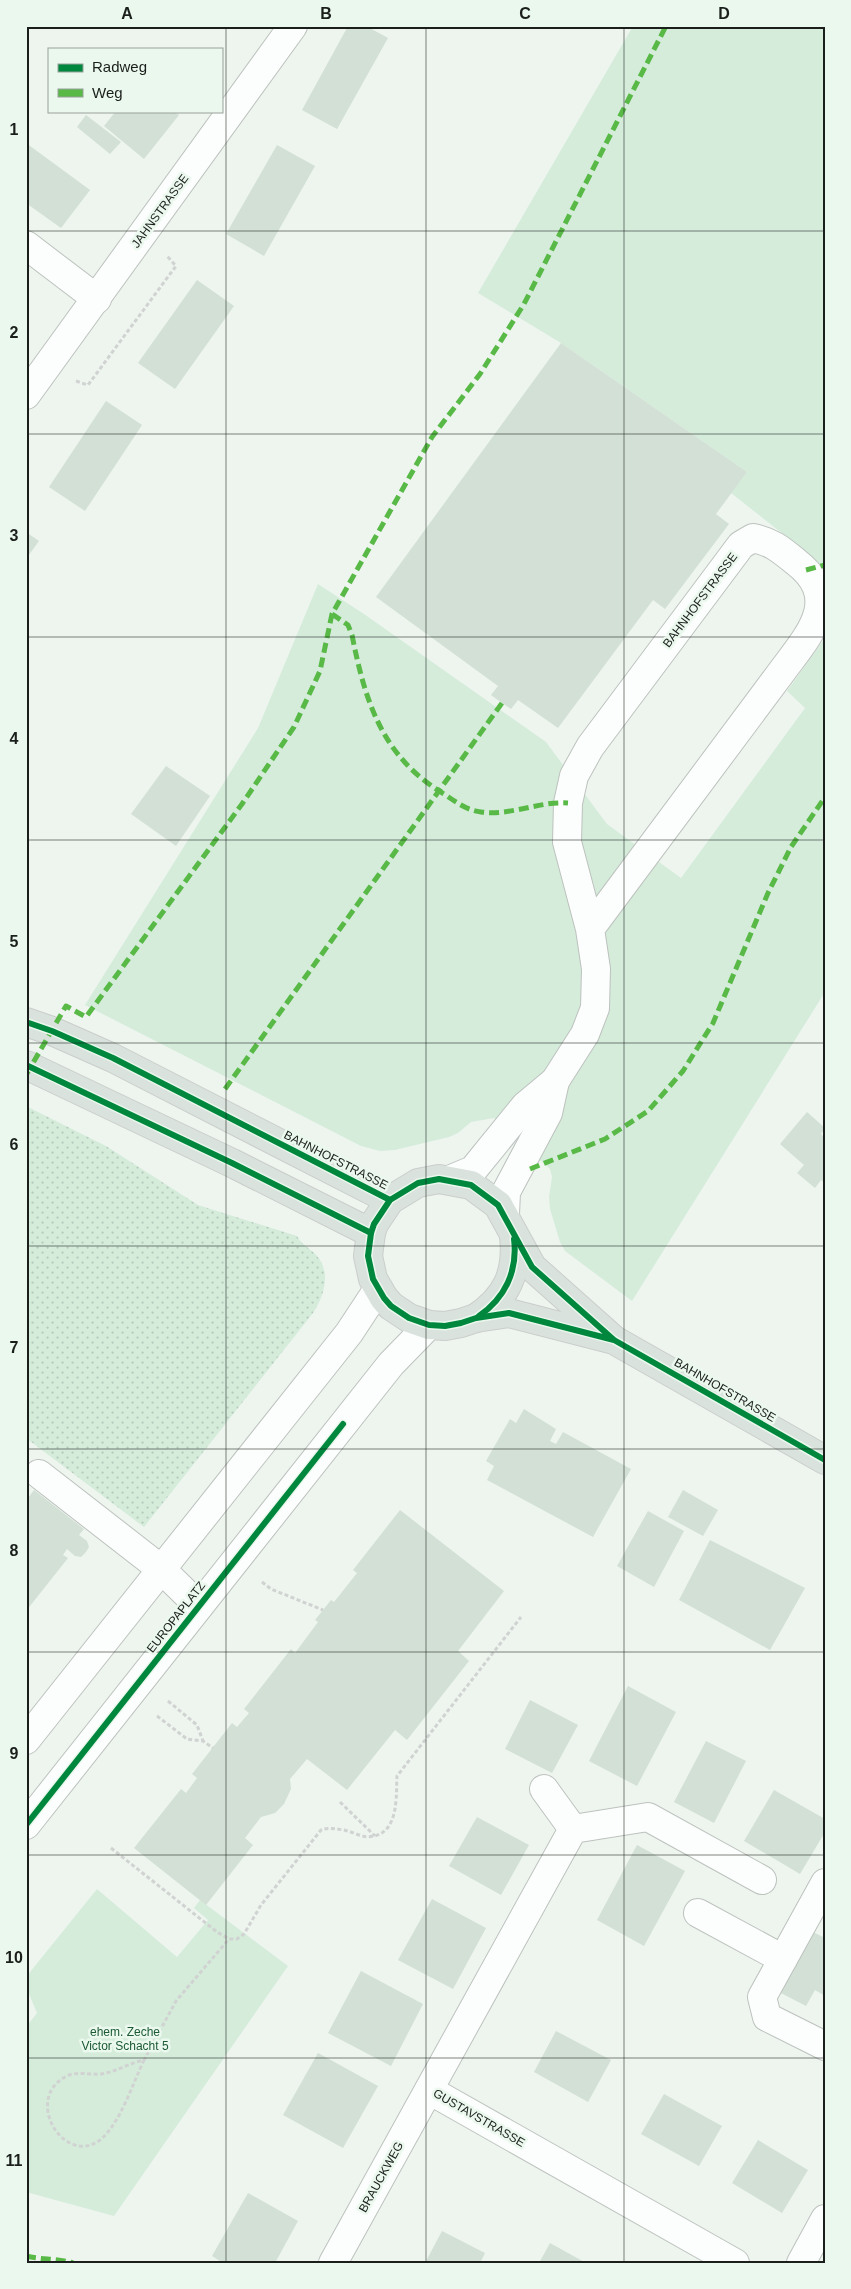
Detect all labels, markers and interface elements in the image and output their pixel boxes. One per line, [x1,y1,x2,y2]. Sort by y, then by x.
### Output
text: A [121,5,133,22]
text: B [320,5,332,22]
text: C [519,5,531,22]
text: D [718,5,730,22]
legend [48,48,222,112]
text: Radweg [92,58,147,75]
text: Weg [92,84,123,101]
text: 1 [10,121,19,138]
street label: JAHNSTRASSE [129,172,191,250]
text: 2 [10,324,19,341]
text: 3 [10,527,19,544]
street label: BAHNHOFSTRASSE [660,550,740,650]
text: 4 [10,730,19,747]
text: 5 [10,933,19,950]
street label: BAHNHOFSTRASSE [282,1128,390,1192]
text: 6 [10,1136,19,1153]
text: 7 [10,1339,19,1356]
street label: BAHNHOFSTRASSE [672,1355,778,1425]
text: 8 [10,1542,19,1559]
street label: EUROPAPLATZ [144,1579,208,1655]
text: 9 [10,1745,19,1762]
text: 10 [5,1949,23,1966]
park label: ehem. Zeche Victor Schacht 5 [81,2025,169,2053]
street label: GUSTAVSTRASSE [431,2086,527,2150]
street label: BRAUCKWEG [356,2139,406,2215]
text: 11 [6,2152,23,2169]

